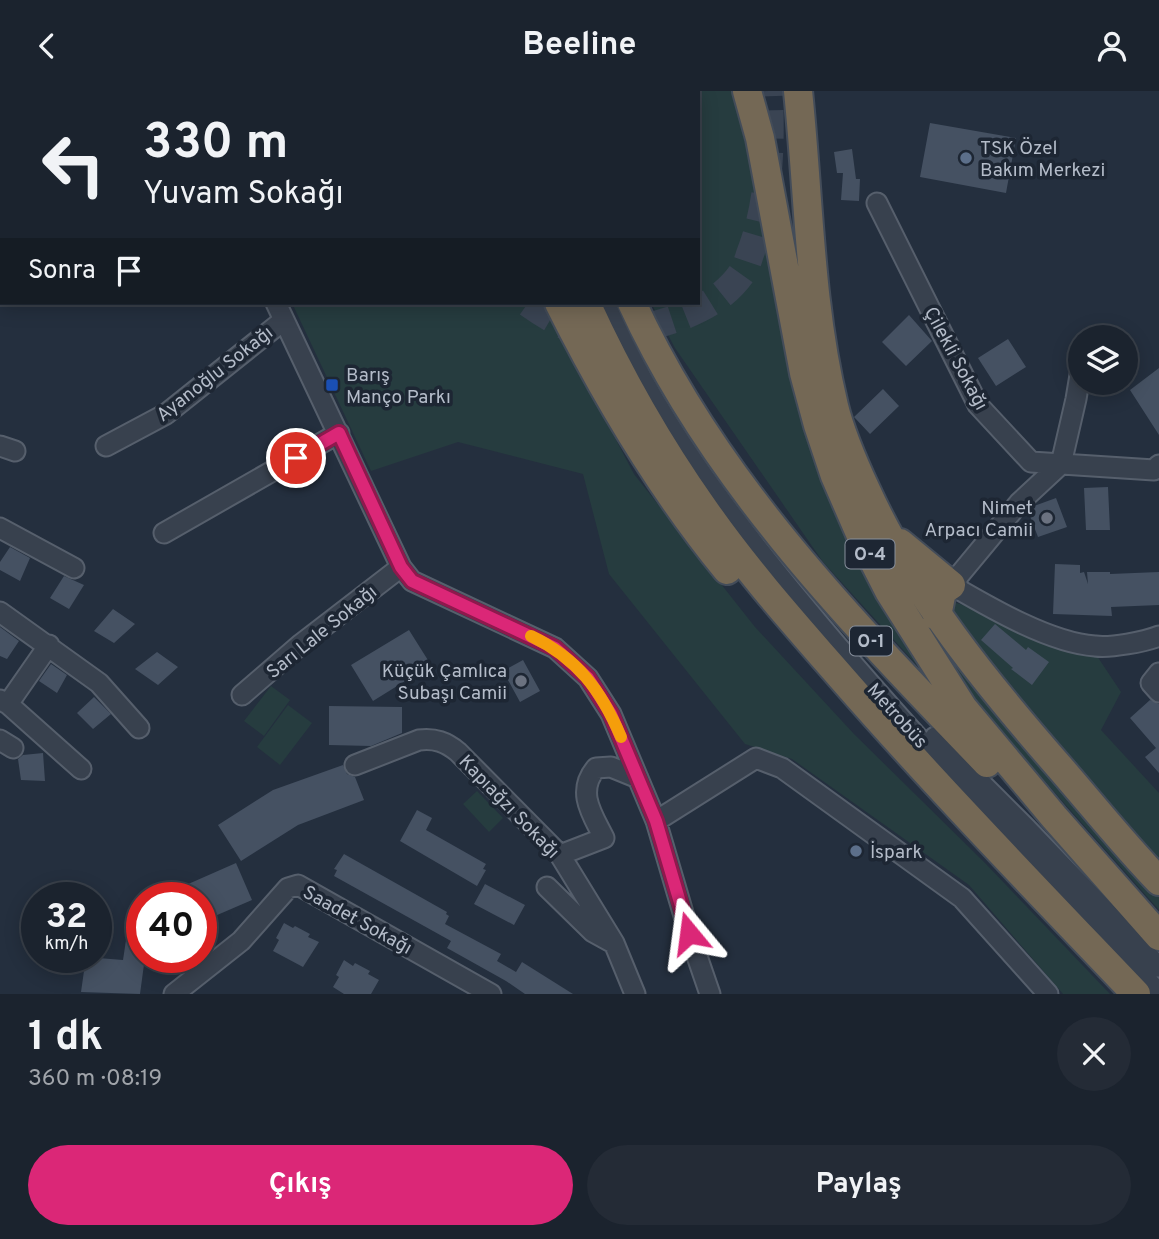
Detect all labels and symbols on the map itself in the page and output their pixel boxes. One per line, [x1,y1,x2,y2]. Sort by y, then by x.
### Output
place label: TSK Özel Bakım Merkezi [980,136,1105,183]
marker: TSK Özel Bakım Merkezi [958,150,974,166]
street label: Çilekli Sokağı [918,303,993,415]
street label: Ayanoğlu Sokağı [152,321,278,428]
place label: Barış Manço Parkı [346,364,451,410]
marker: Barış Manço Parkı [324,377,340,393]
pin [266,428,326,488]
place label: Nimet Arpacı Camii [924,497,1033,543]
marker: Nimet Arpacı Camii [1039,510,1055,526]
road number: O-4 [846,539,894,568]
street label: Sarı Lale Sokağı [262,581,383,685]
road number: O-1 [850,627,892,655]
place label: Küçük Çamlıca Subaşı Camii [382,660,507,706]
marker: Küçük Çamlıca Subaşı Camii [513,673,529,689]
street label: Metrobüs [861,679,932,754]
street label: Kapıağzı Sokağı [453,750,564,864]
place label: İspark [870,840,923,865]
marker: İspark [848,843,864,859]
street label: Saadet Sokağı [298,881,416,961]
speed limit sign: 40 [126,882,217,973]
position arrow [652,896,726,970]

